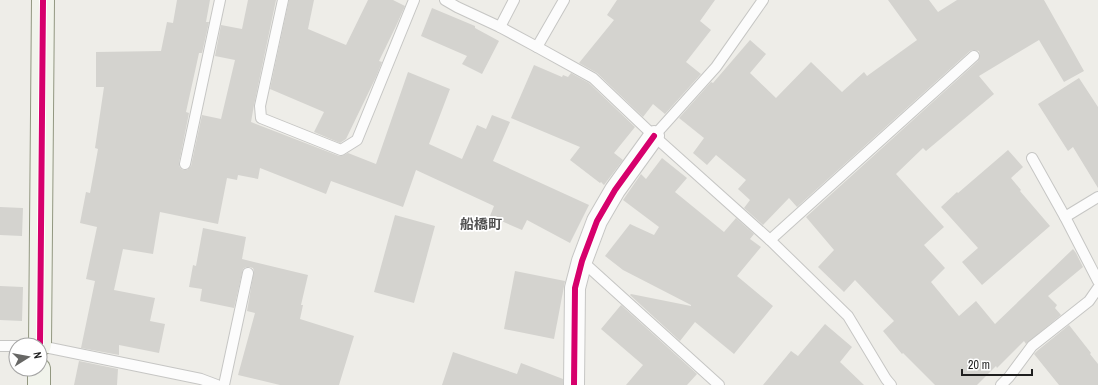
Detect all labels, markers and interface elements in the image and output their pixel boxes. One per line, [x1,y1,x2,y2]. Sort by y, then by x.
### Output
district label: 船橋町 [460,215,502,233]
north arrow [8,337,48,377]
text: N [30,351,45,360]
scale bar [962,351,1032,377]
text: 20 m [968,357,990,373]

